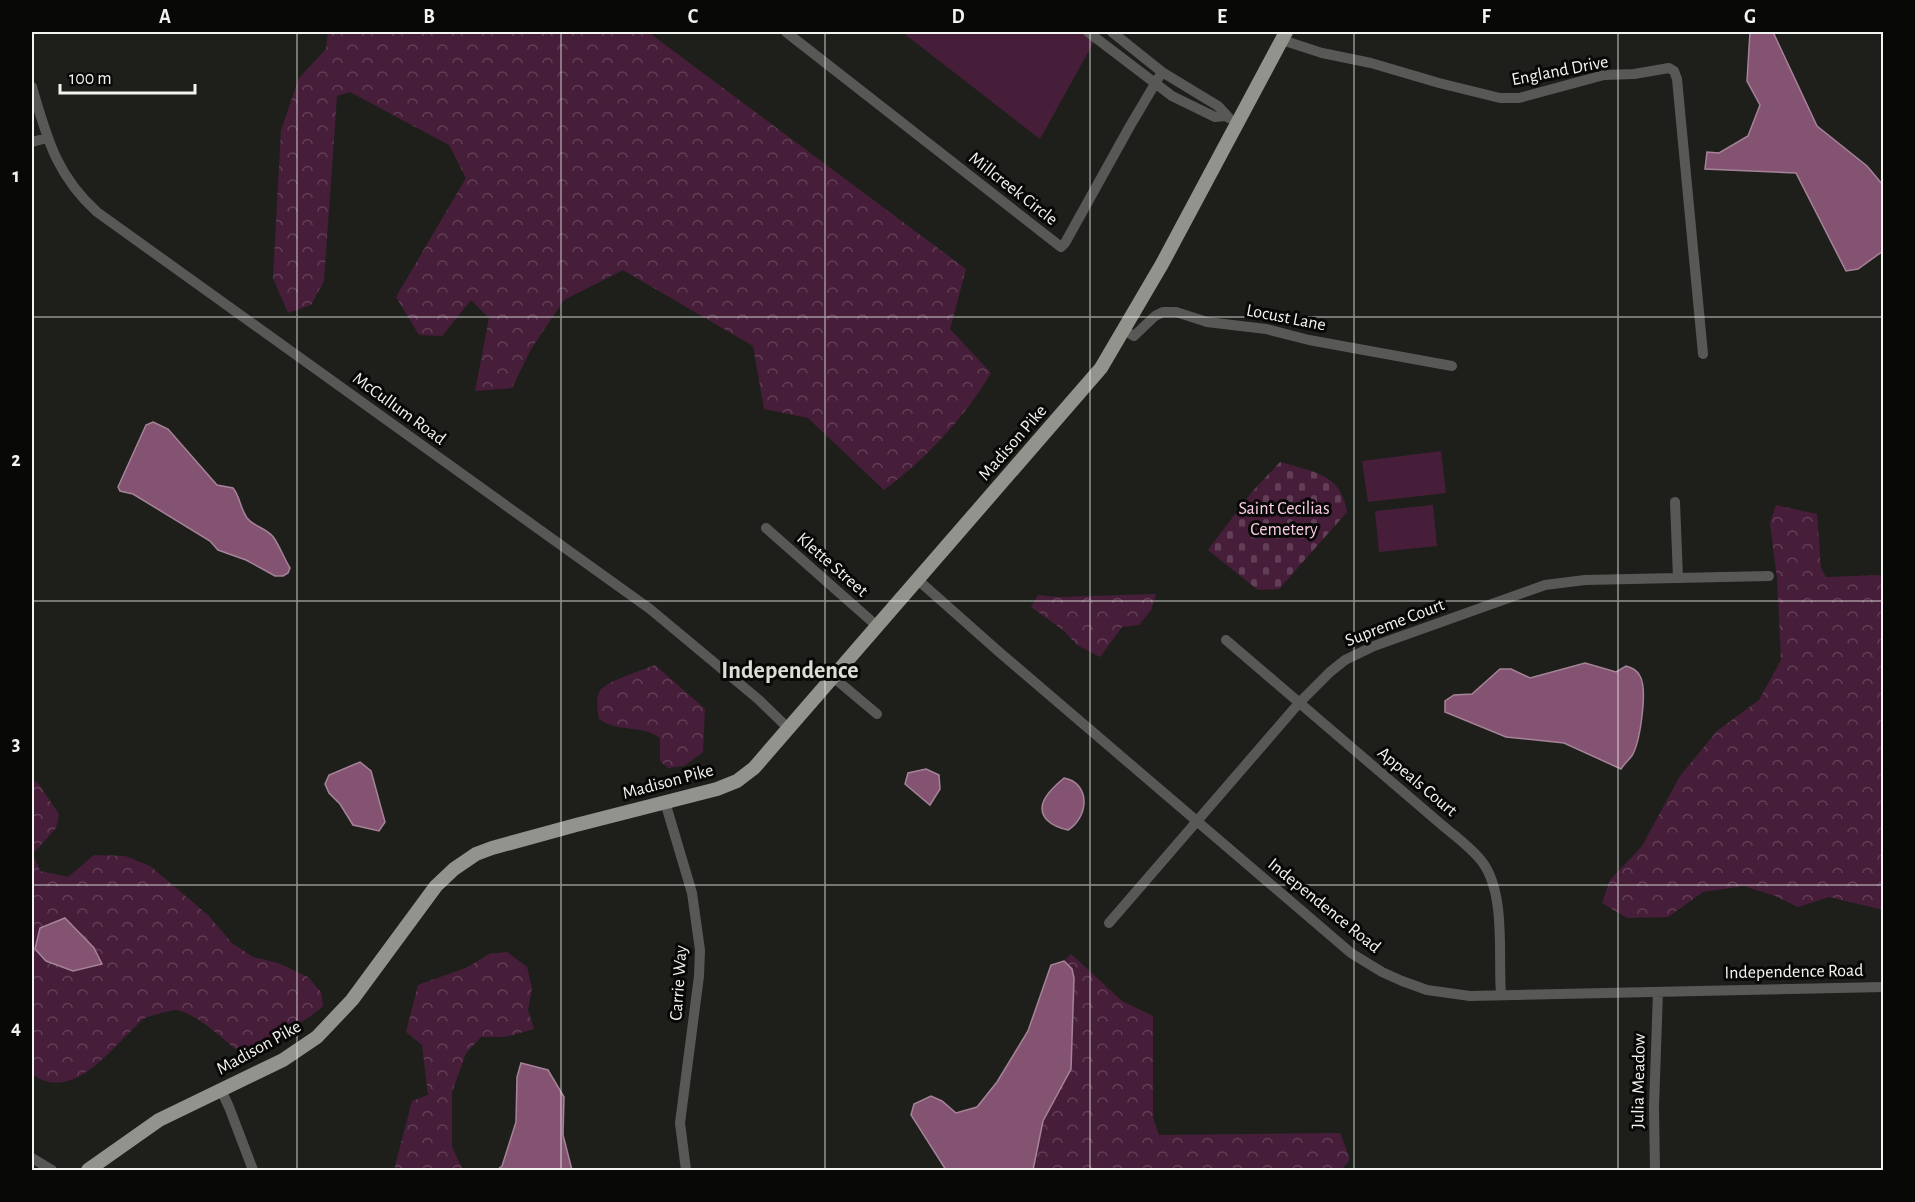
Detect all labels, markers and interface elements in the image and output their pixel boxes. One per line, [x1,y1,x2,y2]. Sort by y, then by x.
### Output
text: A [159,7,171,27]
text: B [423,7,435,27]
text: C [688,7,699,27]
text: D [951,7,965,27]
text: E [1217,7,1227,27]
text: F [1481,7,1491,27]
text: G [1744,7,1756,27]
street label: England Drive [1510,53,1610,89]
scale bar [60,57,195,95]
text: 100 m [69,70,112,88]
street label: Millcreek Circle [965,149,1061,229]
text: 1 [12,166,20,186]
street label: Locust Lane [1245,301,1327,335]
street label: McCullum Road [349,369,449,449]
street label: Madison Pike [976,402,1050,484]
text: 2 [11,450,21,470]
park label: Saint Cecilias Cemetery [1238,500,1330,539]
street label: Klette Street [793,530,871,601]
street label: Supreme Court [1343,596,1447,650]
district label: Independence [721,659,859,683]
text: 3 [12,734,20,754]
street label: Appeals Court [1374,744,1460,820]
street label: Madison Pike [621,761,715,803]
street label: Independence Road [1264,855,1384,957]
street label: Carrie Way [667,944,691,1021]
street label: Independence Road [1724,962,1864,982]
street label: Madison Pike [214,1017,304,1079]
text: 4 [11,1018,21,1038]
street label: Julia Meadow [1629,1033,1649,1129]

